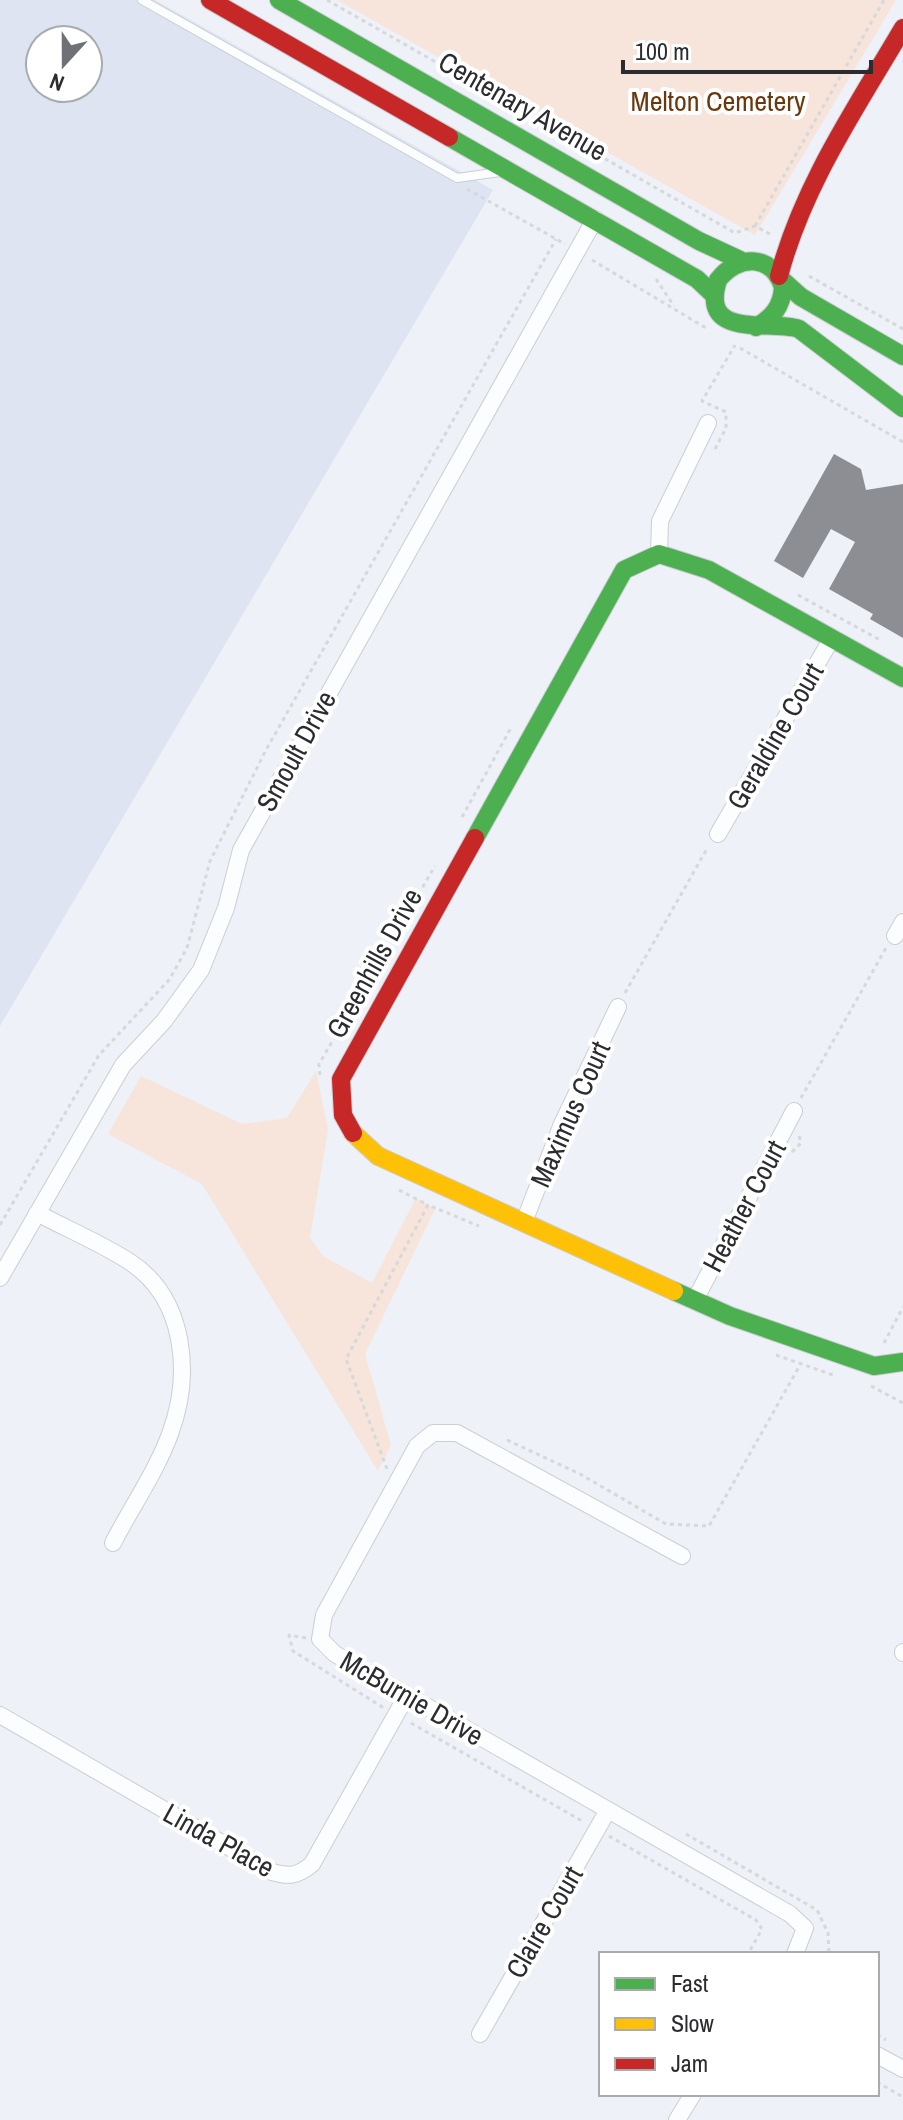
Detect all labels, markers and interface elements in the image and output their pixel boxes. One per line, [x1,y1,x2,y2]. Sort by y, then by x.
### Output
north arrow [24,24,104,104]
scale bar [623,24,871,74]
text: 100 m [635,35,690,67]
street label: Centenary Avenue [432,42,614,170]
text: N [45,66,68,99]
park label: Melton Cemetery [631,82,806,120]
street label: Geraldine Court [718,656,832,816]
street label: Smoult Drive [247,684,345,818]
street label: Greenhills Drive [317,881,431,1045]
street label: Maximus Court [521,1035,619,1193]
street label: Heather Court [693,1133,795,1279]
street label: McBurnie Drive [333,1642,491,1754]
street label: Linda Place [157,1794,281,1886]
street label: Claire Court [497,1859,591,1985]
legend [599,1952,879,2096]
text: Fast [671,1967,709,1999]
text: Slow [671,2007,714,2039]
text: Jam [671,2047,708,2079]

